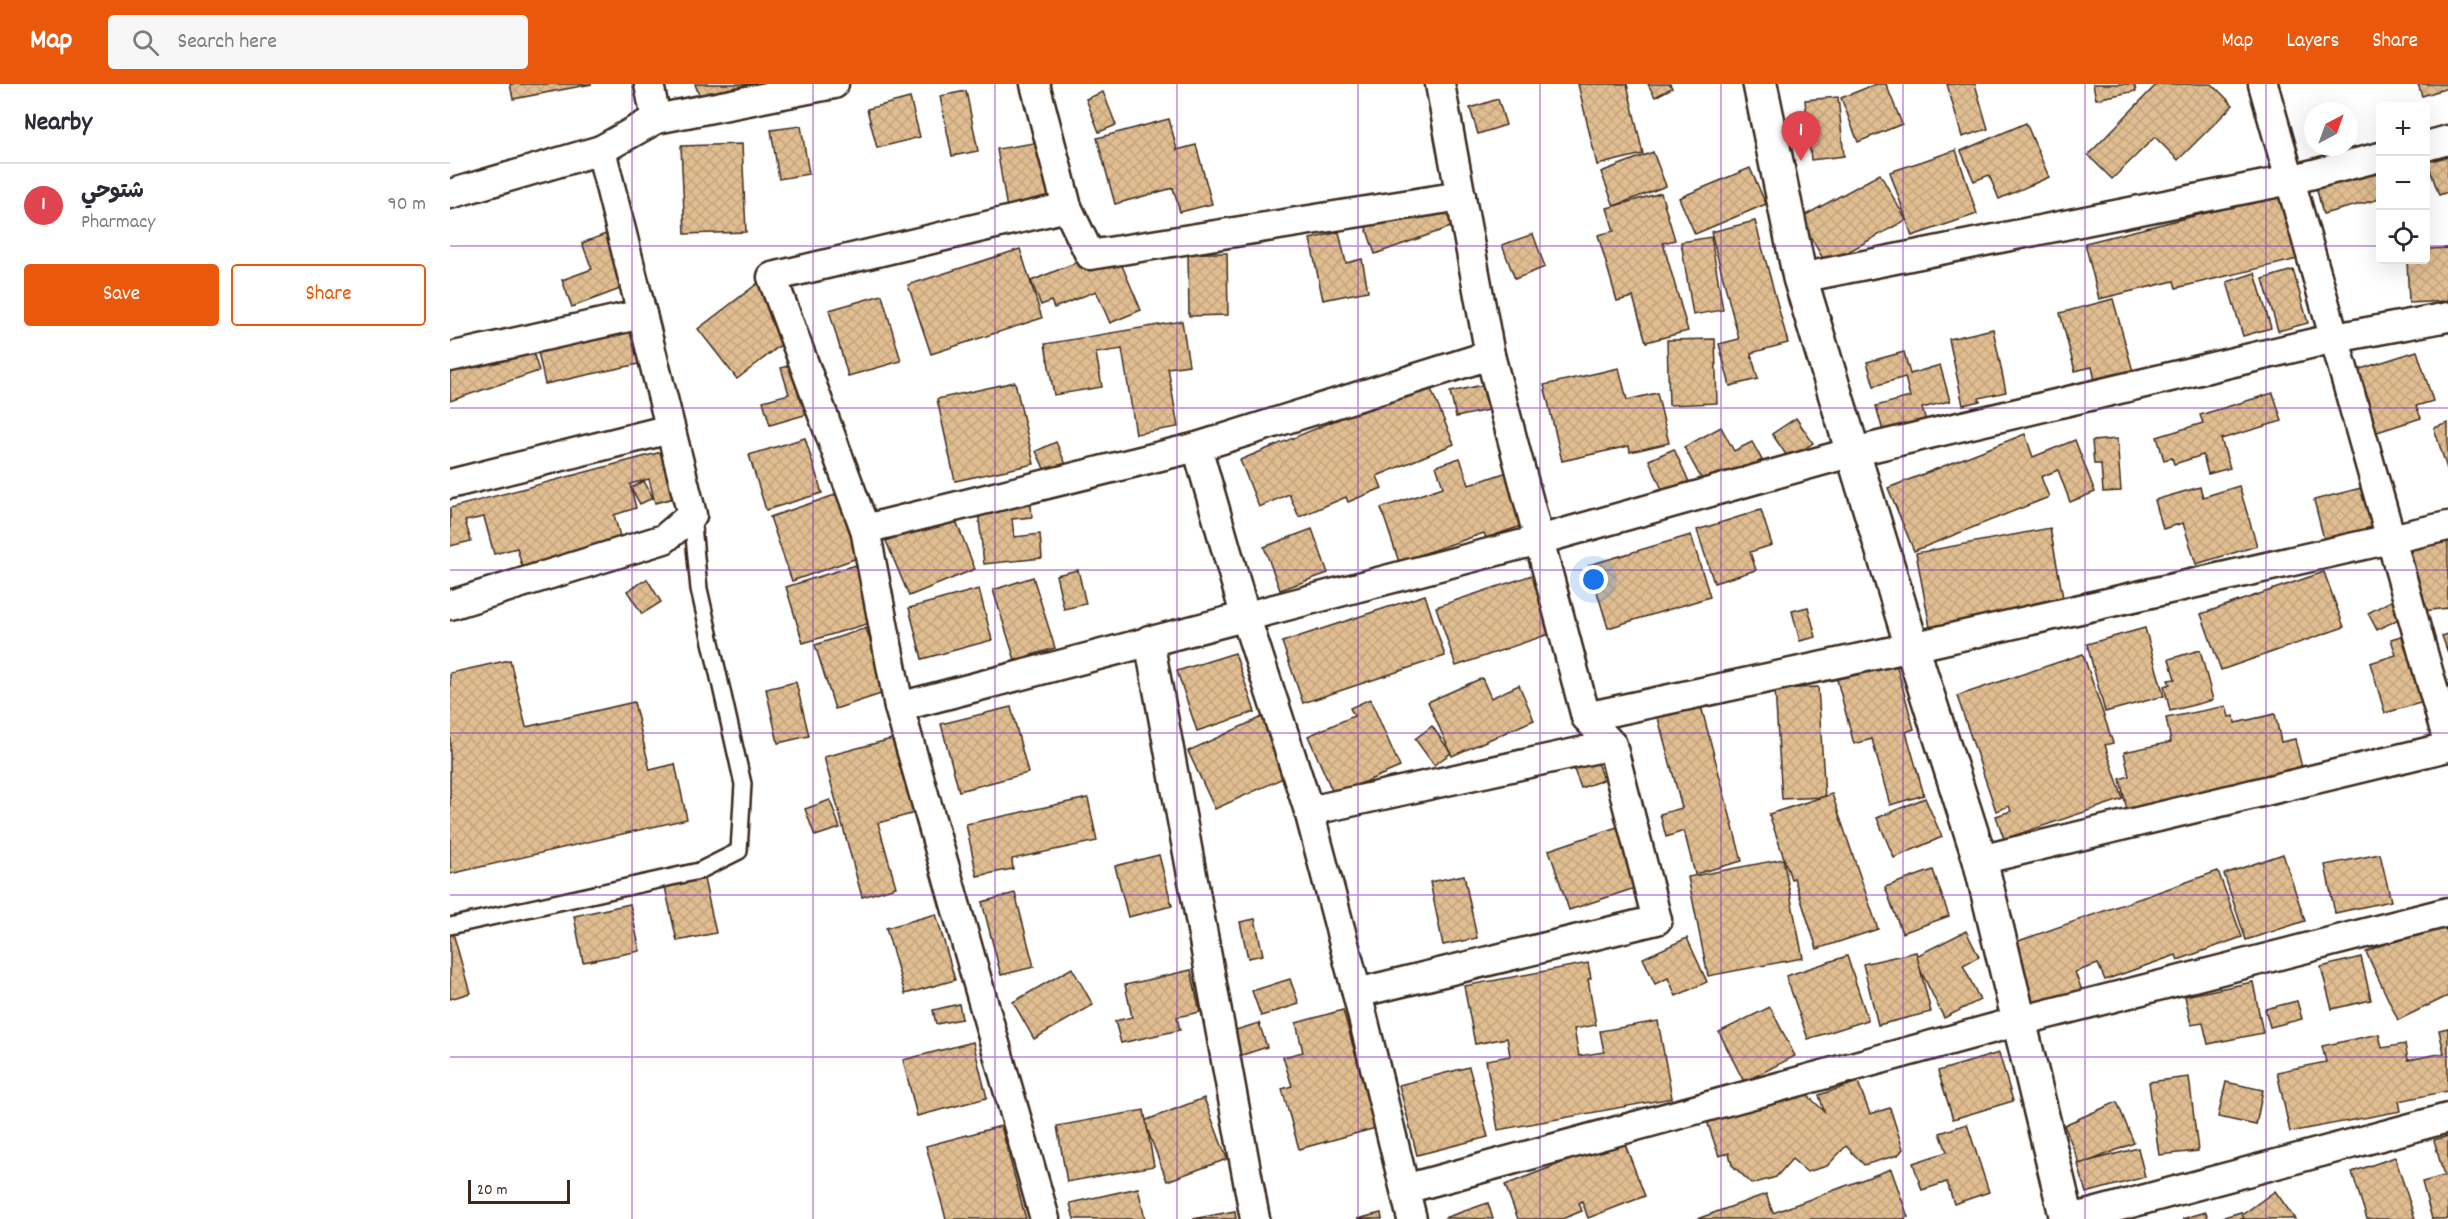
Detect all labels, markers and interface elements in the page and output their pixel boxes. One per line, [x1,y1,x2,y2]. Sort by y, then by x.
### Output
search box [108,15,528,69]
text: Map [30,22,72,62]
icon: search [129,26,162,59]
text: Search here [177,27,277,58]
text: Map [2222,27,2253,57]
text: Layers [2286,27,2339,57]
text: Share [2372,27,2418,57]
north arrow [2304,102,2358,156]
map controls [2376,102,2430,264]
button: + [2376,102,2430,156]
text: Nearby [24,105,92,142]
pin: 1 [1782,112,1820,161]
button: − [2376,156,2430,210]
text: شتوحي [81,177,144,208]
text: 1 [41,191,46,219]
text: 90 m [388,191,426,219]
text: Pharmacy [81,209,155,237]
button: locate [2376,210,2430,264]
button: Save [24,264,219,326]
button: Share [231,264,426,326]
your location [1579,565,1608,594]
scale bar [468,1177,570,1204]
text: 20 m [477,1179,507,1202]

